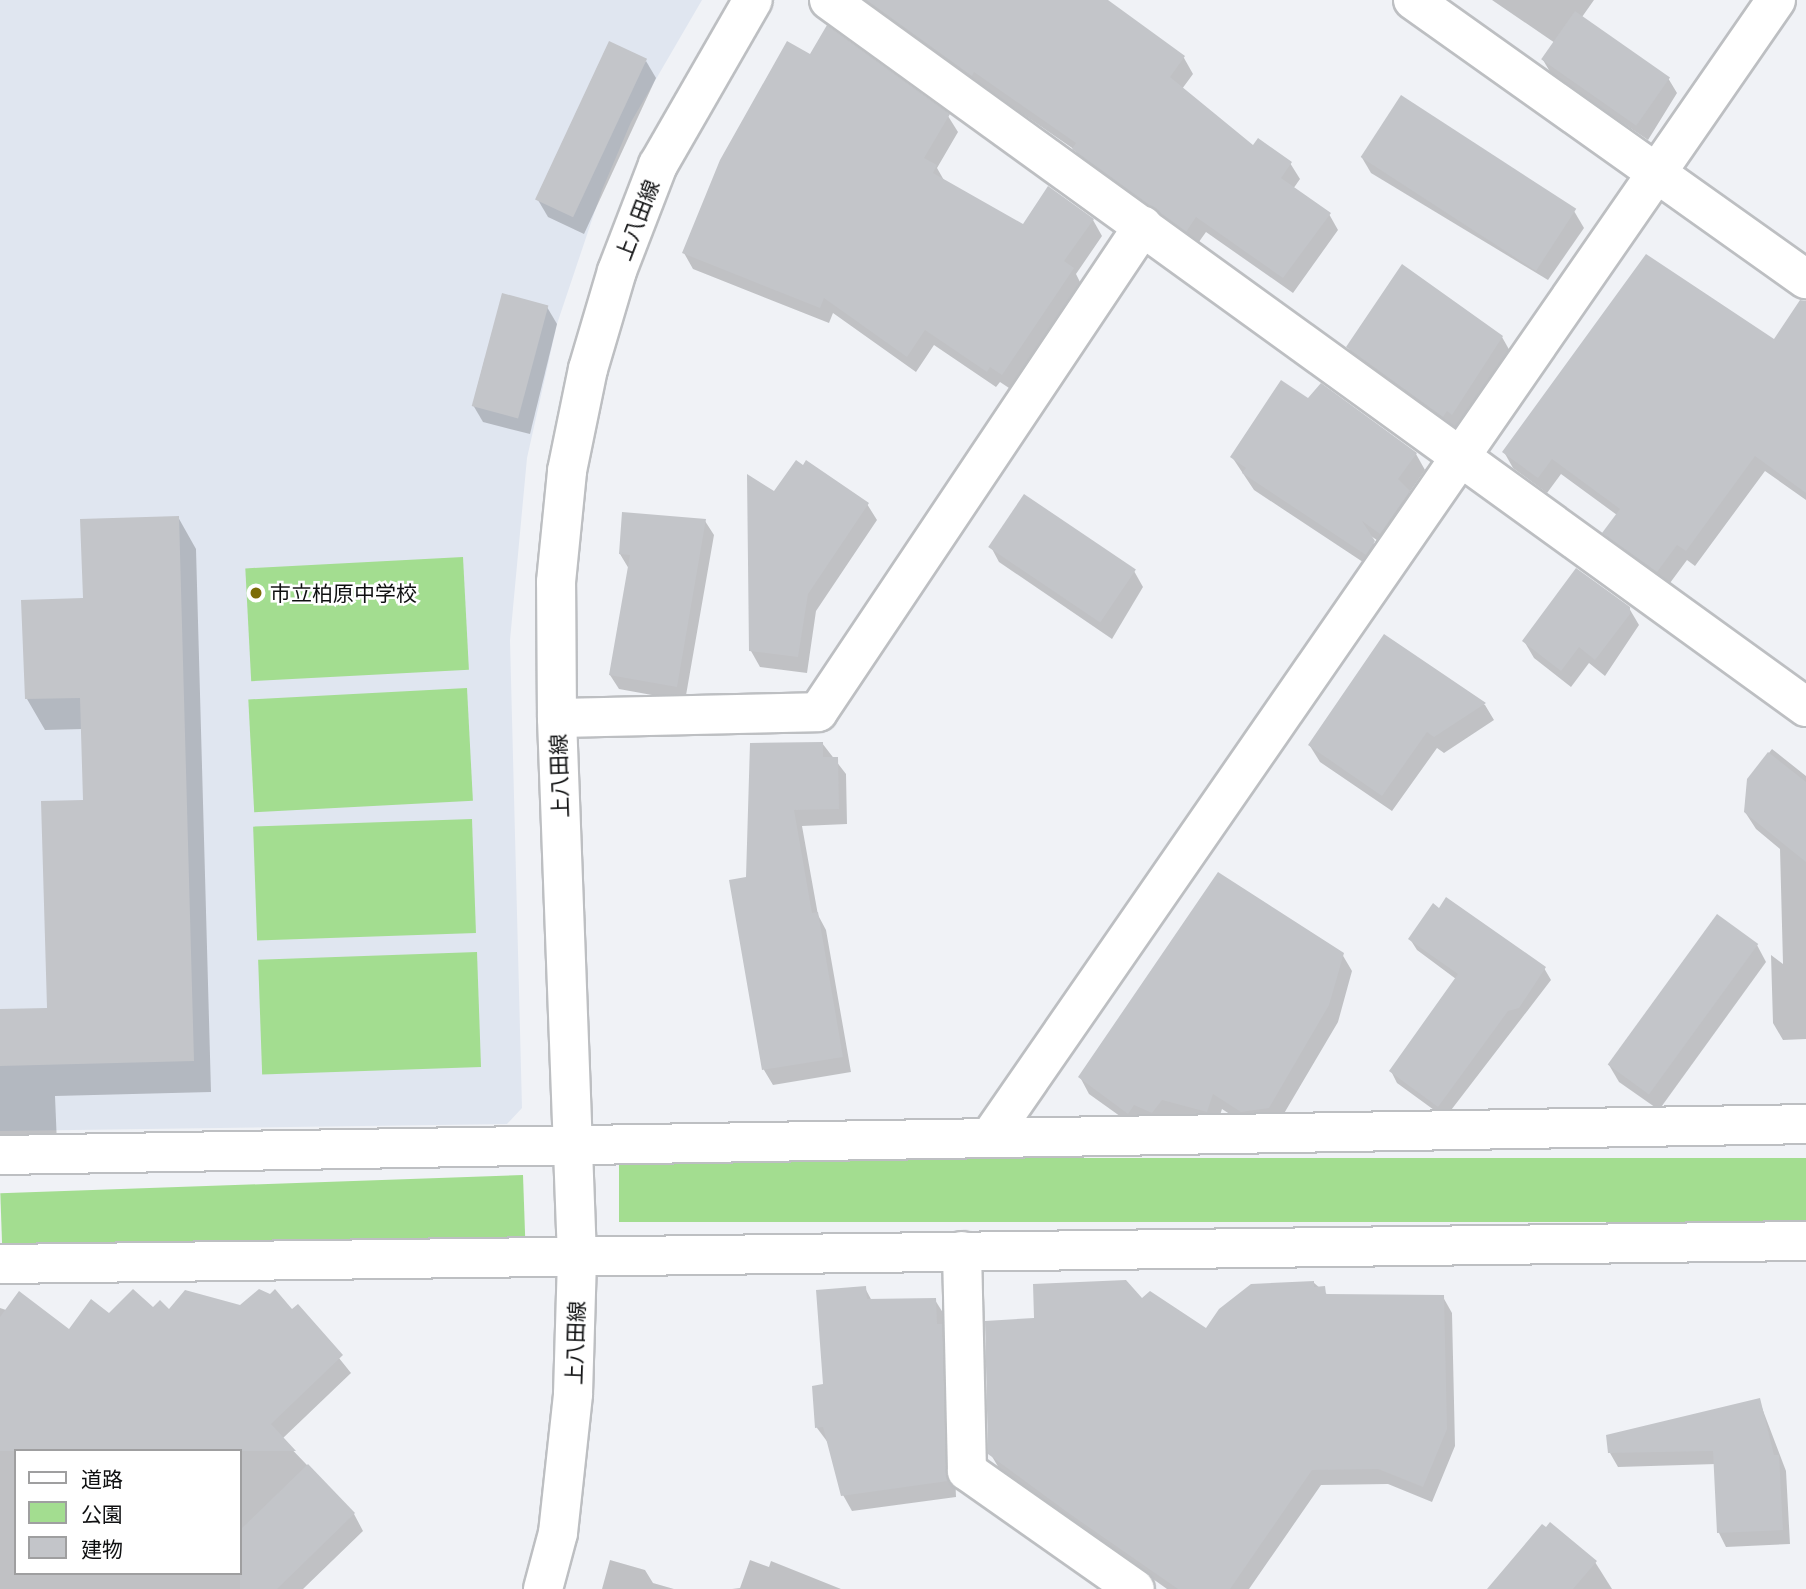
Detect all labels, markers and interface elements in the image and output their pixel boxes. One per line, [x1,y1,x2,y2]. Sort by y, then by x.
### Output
street label: 上八田線 [610,176,664,264]
place label: 市立柏原中学校 [270,580,417,606]
marker: 市立柏原中学校 [248,585,264,601]
street label: 上八田線 [545,734,573,818]
street label: 上八田線 [561,1301,589,1385]
legend [14,1449,242,1575]
text: 道路 [81,1465,123,1493]
text: 公園 [81,1500,123,1528]
text: 建物 [81,1535,123,1563]

